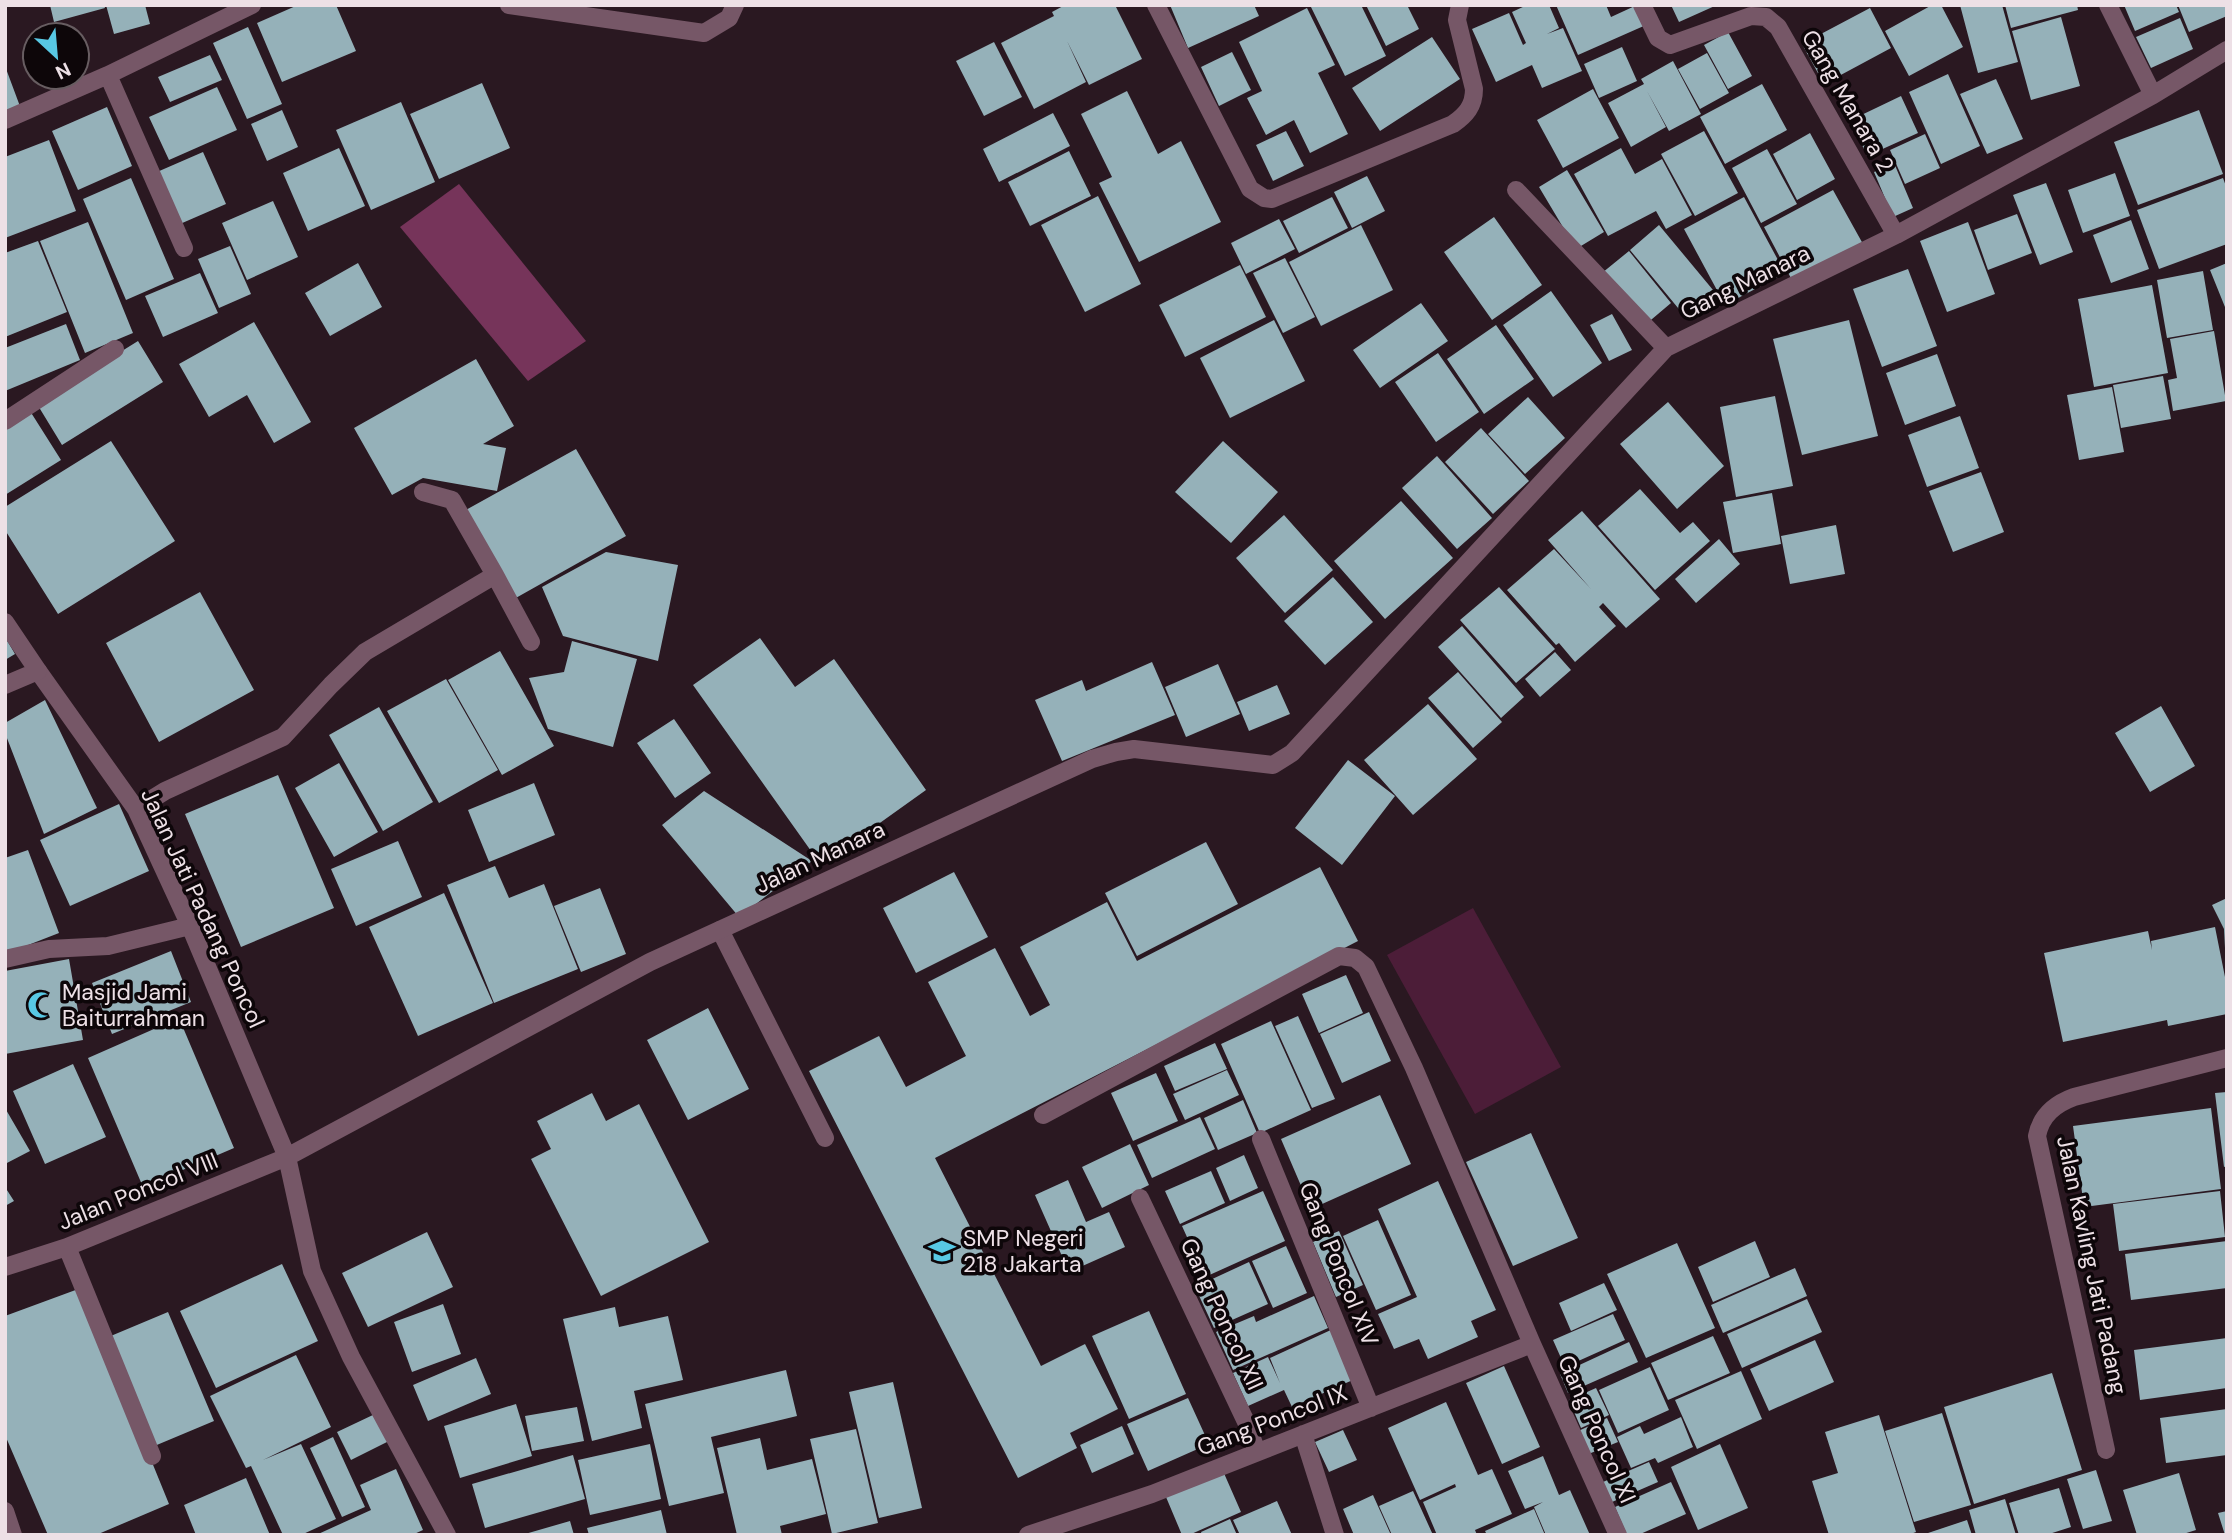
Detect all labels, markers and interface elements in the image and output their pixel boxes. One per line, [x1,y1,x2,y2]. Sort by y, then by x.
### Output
north arrow [21,21,91,91]
street label: Gang Manara 2 [1795,24,1901,178]
text: N [52,57,75,85]
street label: Gang Manara [1675,238,1815,326]
street label: Jalan Jati Padang Poncol [134,783,272,1033]
street label: Jalan Manara [750,814,890,900]
place label: Masjid Jami Baiturrahman [62,977,205,1033]
mosque icon: Masjid Jami Baiturrahman [26,990,56,1020]
street label: Jalan Kavling Jati Padang [2050,1133,2134,1397]
street label: Jalan Poncol VIII [54,1145,222,1237]
street label: Gang Poncol XIV [1292,1178,1386,1350]
place label: SMP Negeri 218 Jakarta [963,1223,1084,1279]
street label: Gang Poncol XII [1174,1233,1270,1395]
school or university icon: SMP Negeri 218 Jakarta [927,1236,957,1266]
street label: Gang Poncol XI [1551,1350,1643,1508]
street label: Gang Poncol IX [1192,1378,1352,1462]

